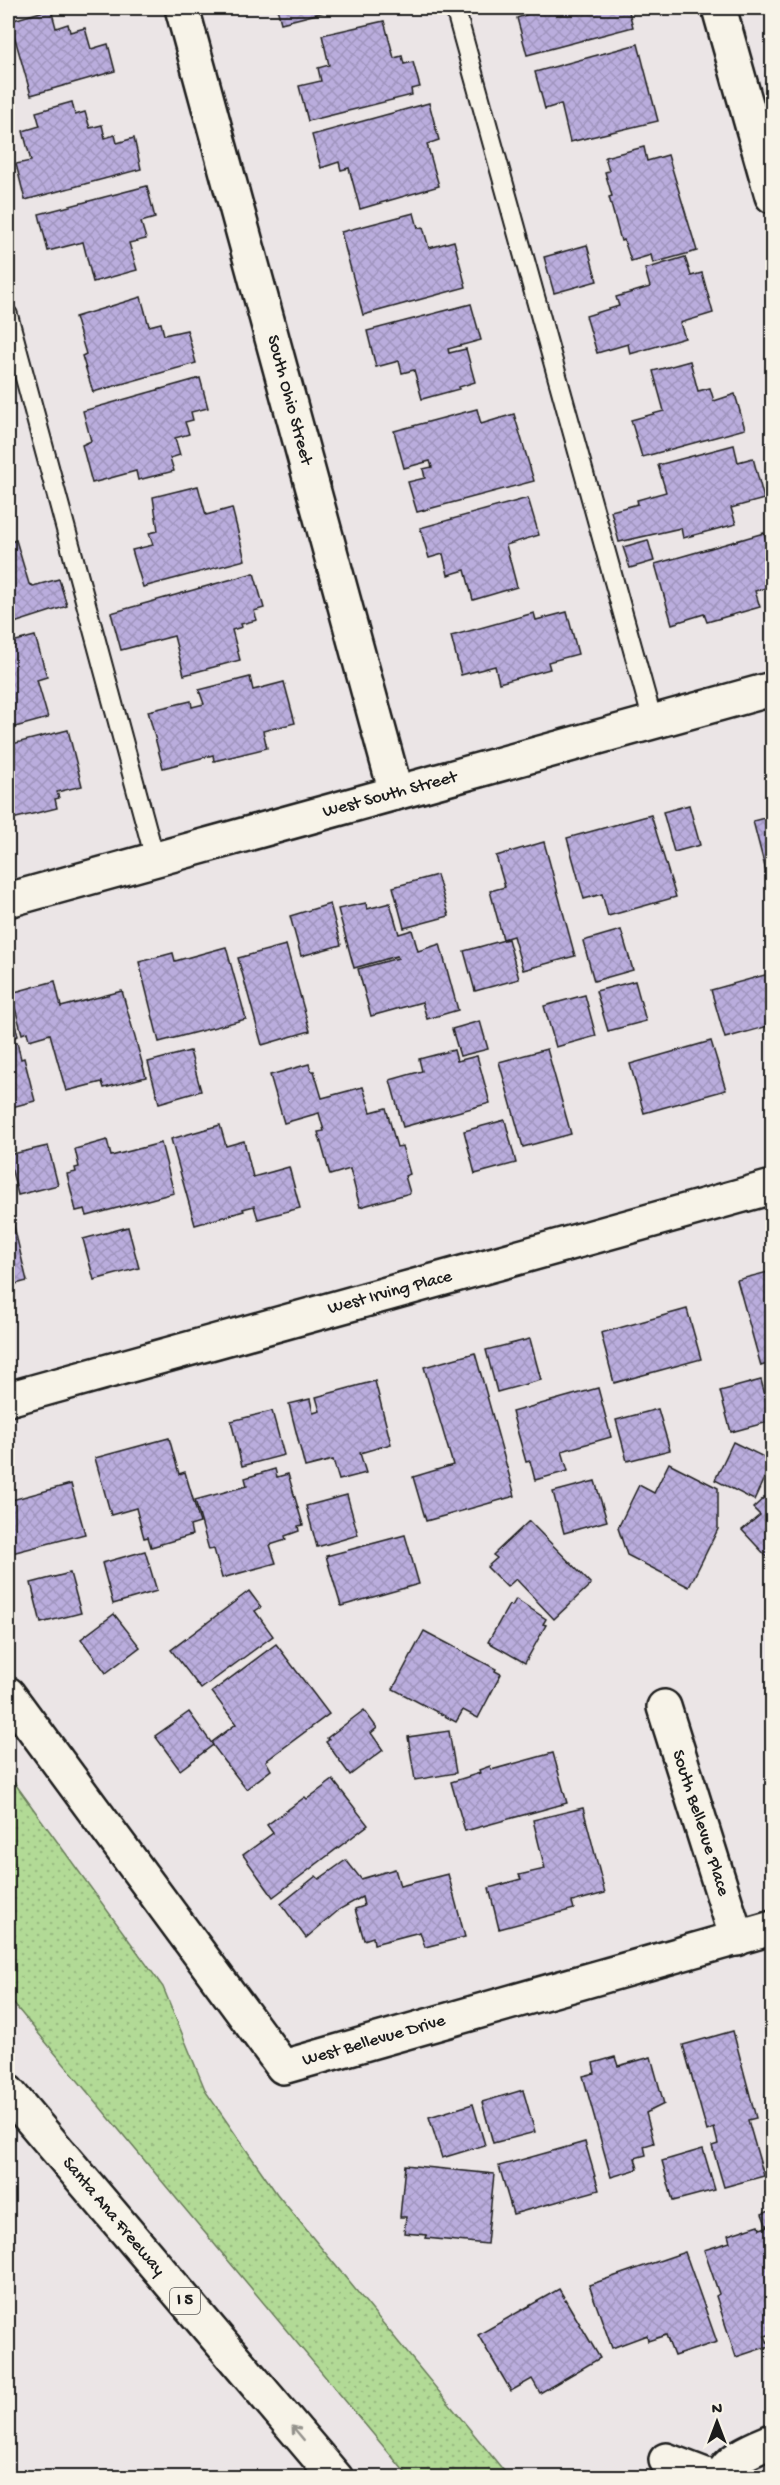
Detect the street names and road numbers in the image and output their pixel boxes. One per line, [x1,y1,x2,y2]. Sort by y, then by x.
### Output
street label: South Ohio Street [262,333,317,469]
street label: West South Street [321,767,461,823]
street label: West Irving Place [326,1266,455,1320]
street label: South Bellevue Place [666,1747,734,1899]
street label: West Bellevue Drive [300,2010,449,2071]
street label: Santa Ana Freeway [57,2153,169,2281]
road number: I 5 [170,2288,200,2314]

